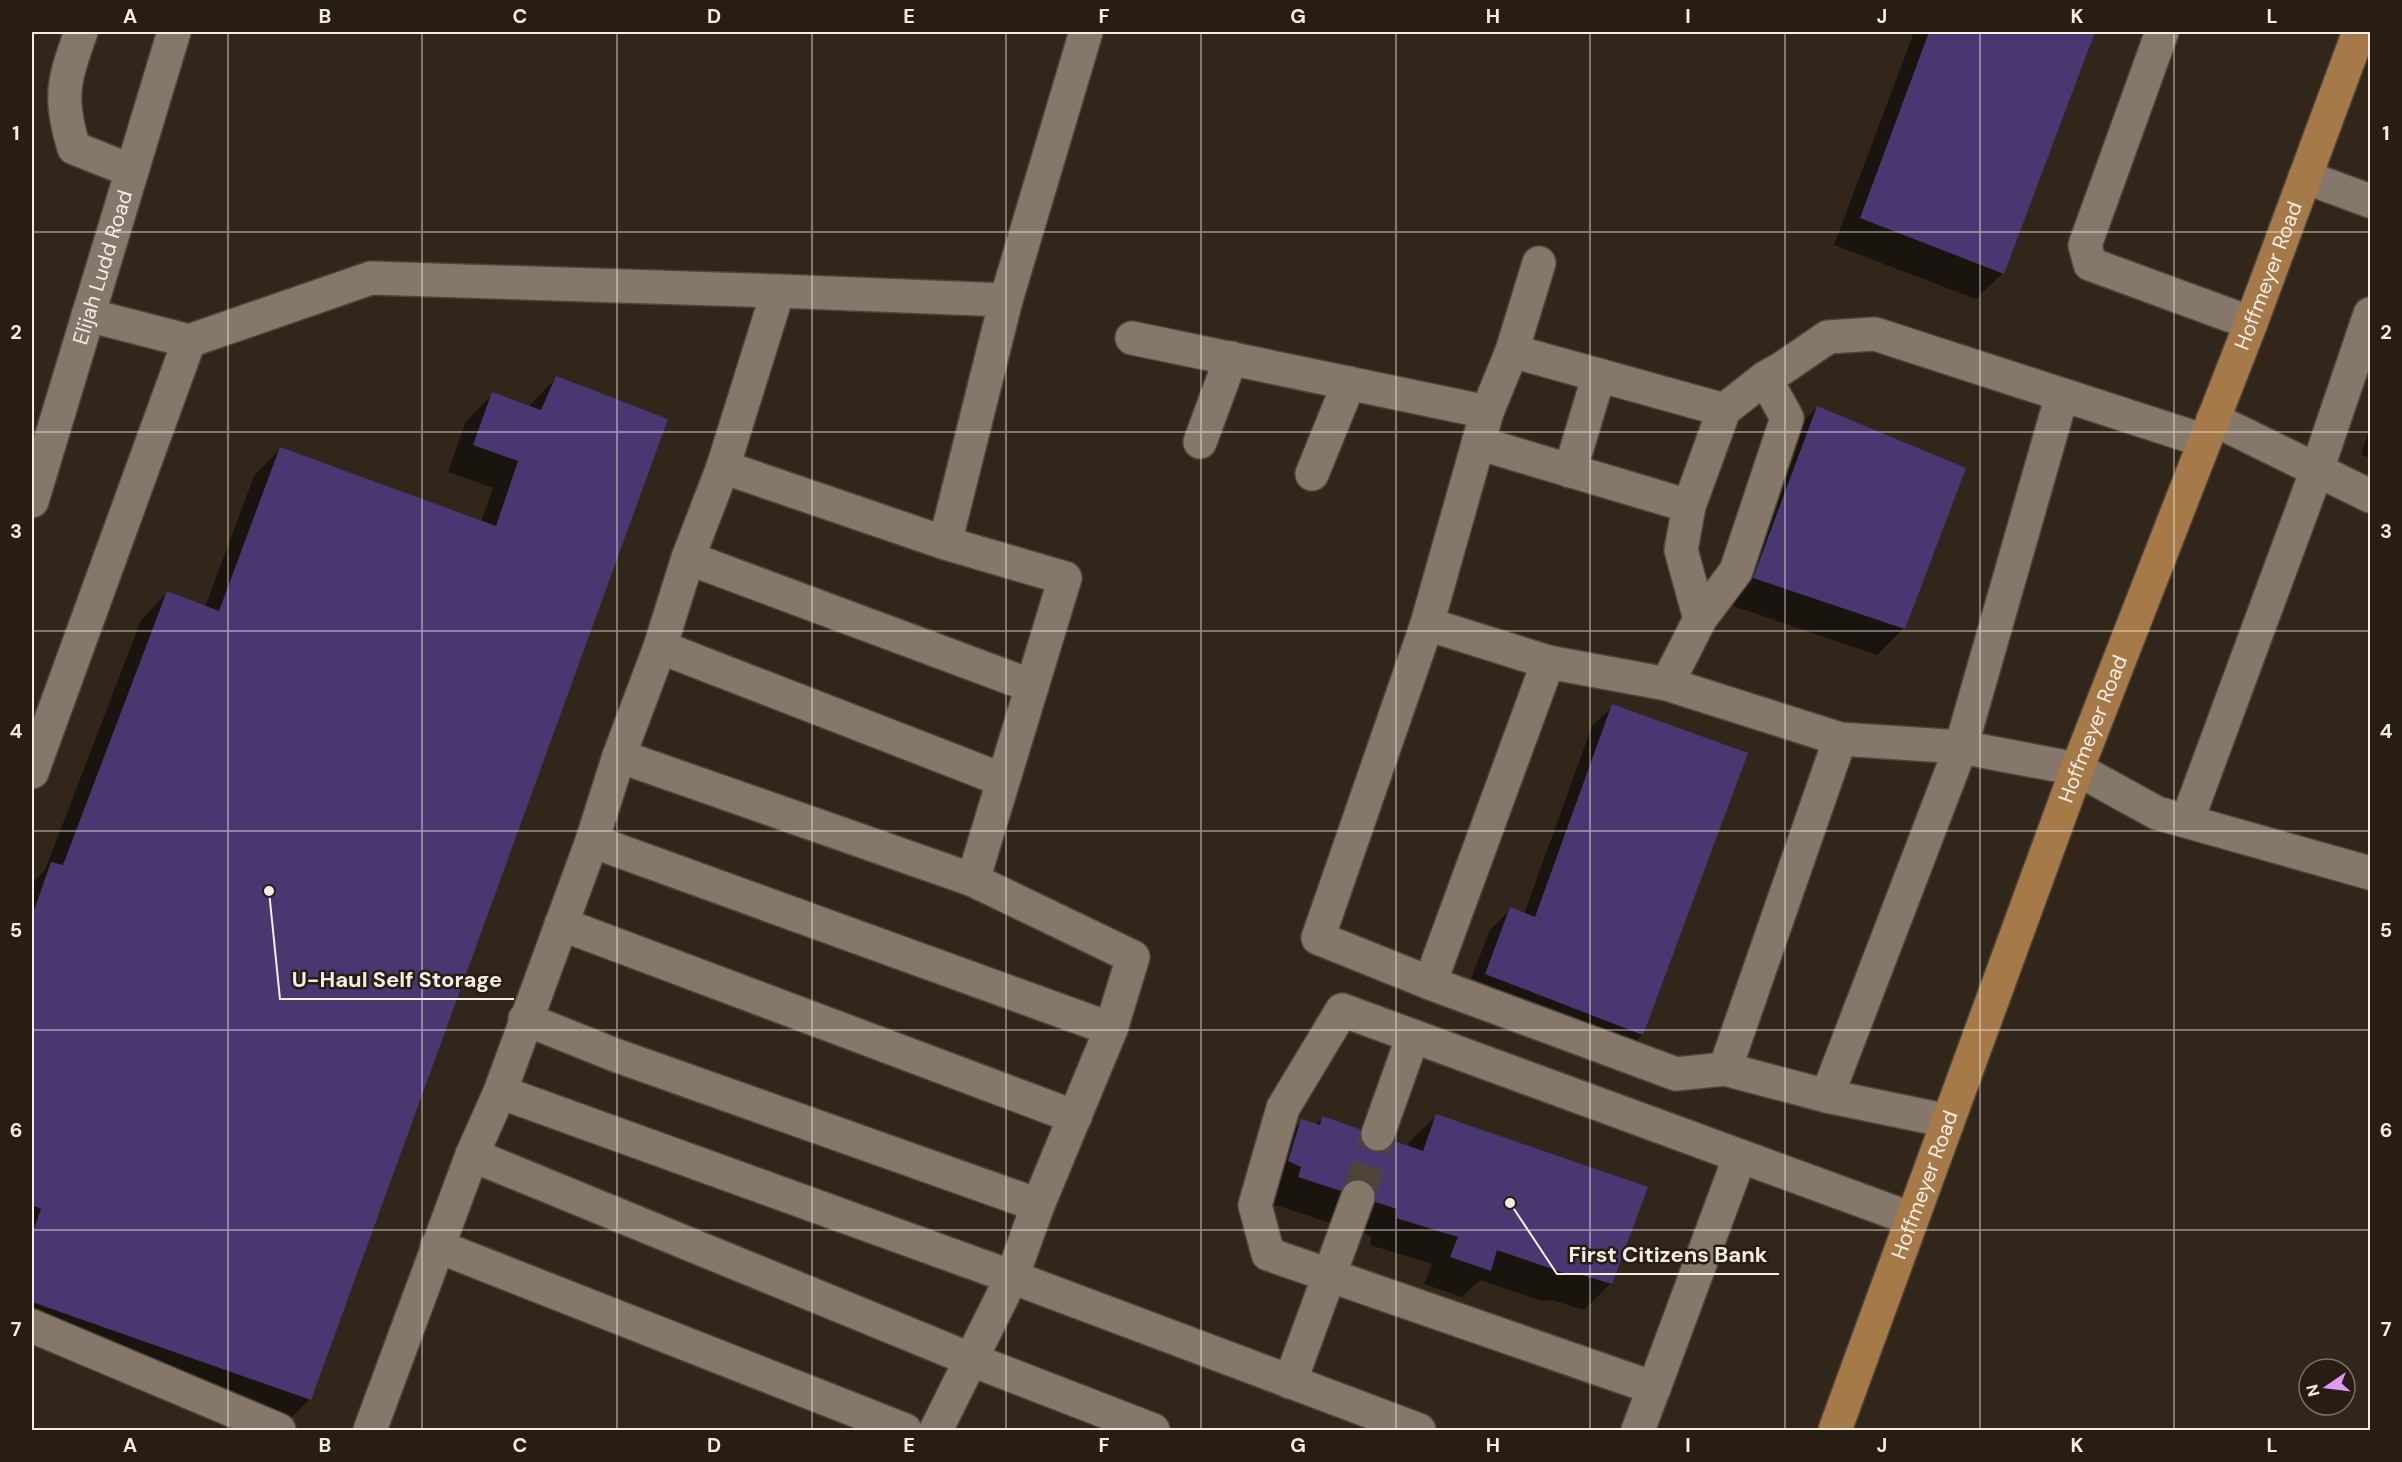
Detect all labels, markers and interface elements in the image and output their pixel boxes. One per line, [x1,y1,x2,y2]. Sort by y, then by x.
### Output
text: A [123,3,137,29]
text: B [319,3,331,29]
text: C [513,3,527,29]
text: D [707,3,721,29]
text: E [903,3,915,29]
text: F [1098,3,1110,29]
text: G [1290,3,1306,29]
text: H [1486,3,1500,29]
text: I [1685,3,1691,29]
text: J [1877,3,1887,29]
text: K [2070,3,2084,29]
text: L [2266,3,2278,29]
text: 1 [12,120,20,146]
text: 1 [2382,120,2390,146]
street label: Elijah Ludd Road [66,187,139,348]
street label: Hoffmeyer Road [2228,198,2309,354]
text: 2 [10,319,22,345]
text: 2 [2380,319,2392,345]
text: 3 [10,518,22,544]
text: 3 [2380,518,2392,544]
street label: Hoffmeyer Road [2052,651,2134,807]
text: 4 [10,718,23,744]
text: 4 [2380,718,2393,744]
text: 5 [10,917,22,943]
text: 5 [2380,917,2392,943]
callout: U-Haul Self Storage [280,959,514,999]
text: U-Haul Self Storage [292,965,502,994]
street label: Hoffmeyer Road [1885,1107,1965,1263]
text: 6 [10,1117,22,1143]
text: 6 [2380,1117,2392,1143]
callout: First Citizens Bank [1557,1234,1779,1274]
text: First Citizens Bank [1569,1240,1768,1269]
text: 7 [11,1316,22,1342]
text: 7 [2381,1316,2392,1342]
north arrow [2297,1357,2357,1417]
text: N [2301,1382,2325,1399]
text: A [123,1432,137,1458]
text: B [319,1432,331,1458]
text: C [513,1432,527,1458]
text: D [707,1432,721,1458]
text: E [903,1432,915,1458]
text: F [1098,1432,1110,1458]
text: G [1290,1432,1306,1458]
text: H [1486,1432,1500,1458]
text: I [1685,1432,1691,1458]
text: J [1877,1432,1887,1458]
text: K [2070,1432,2084,1458]
text: L [2266,1432,2278,1458]

